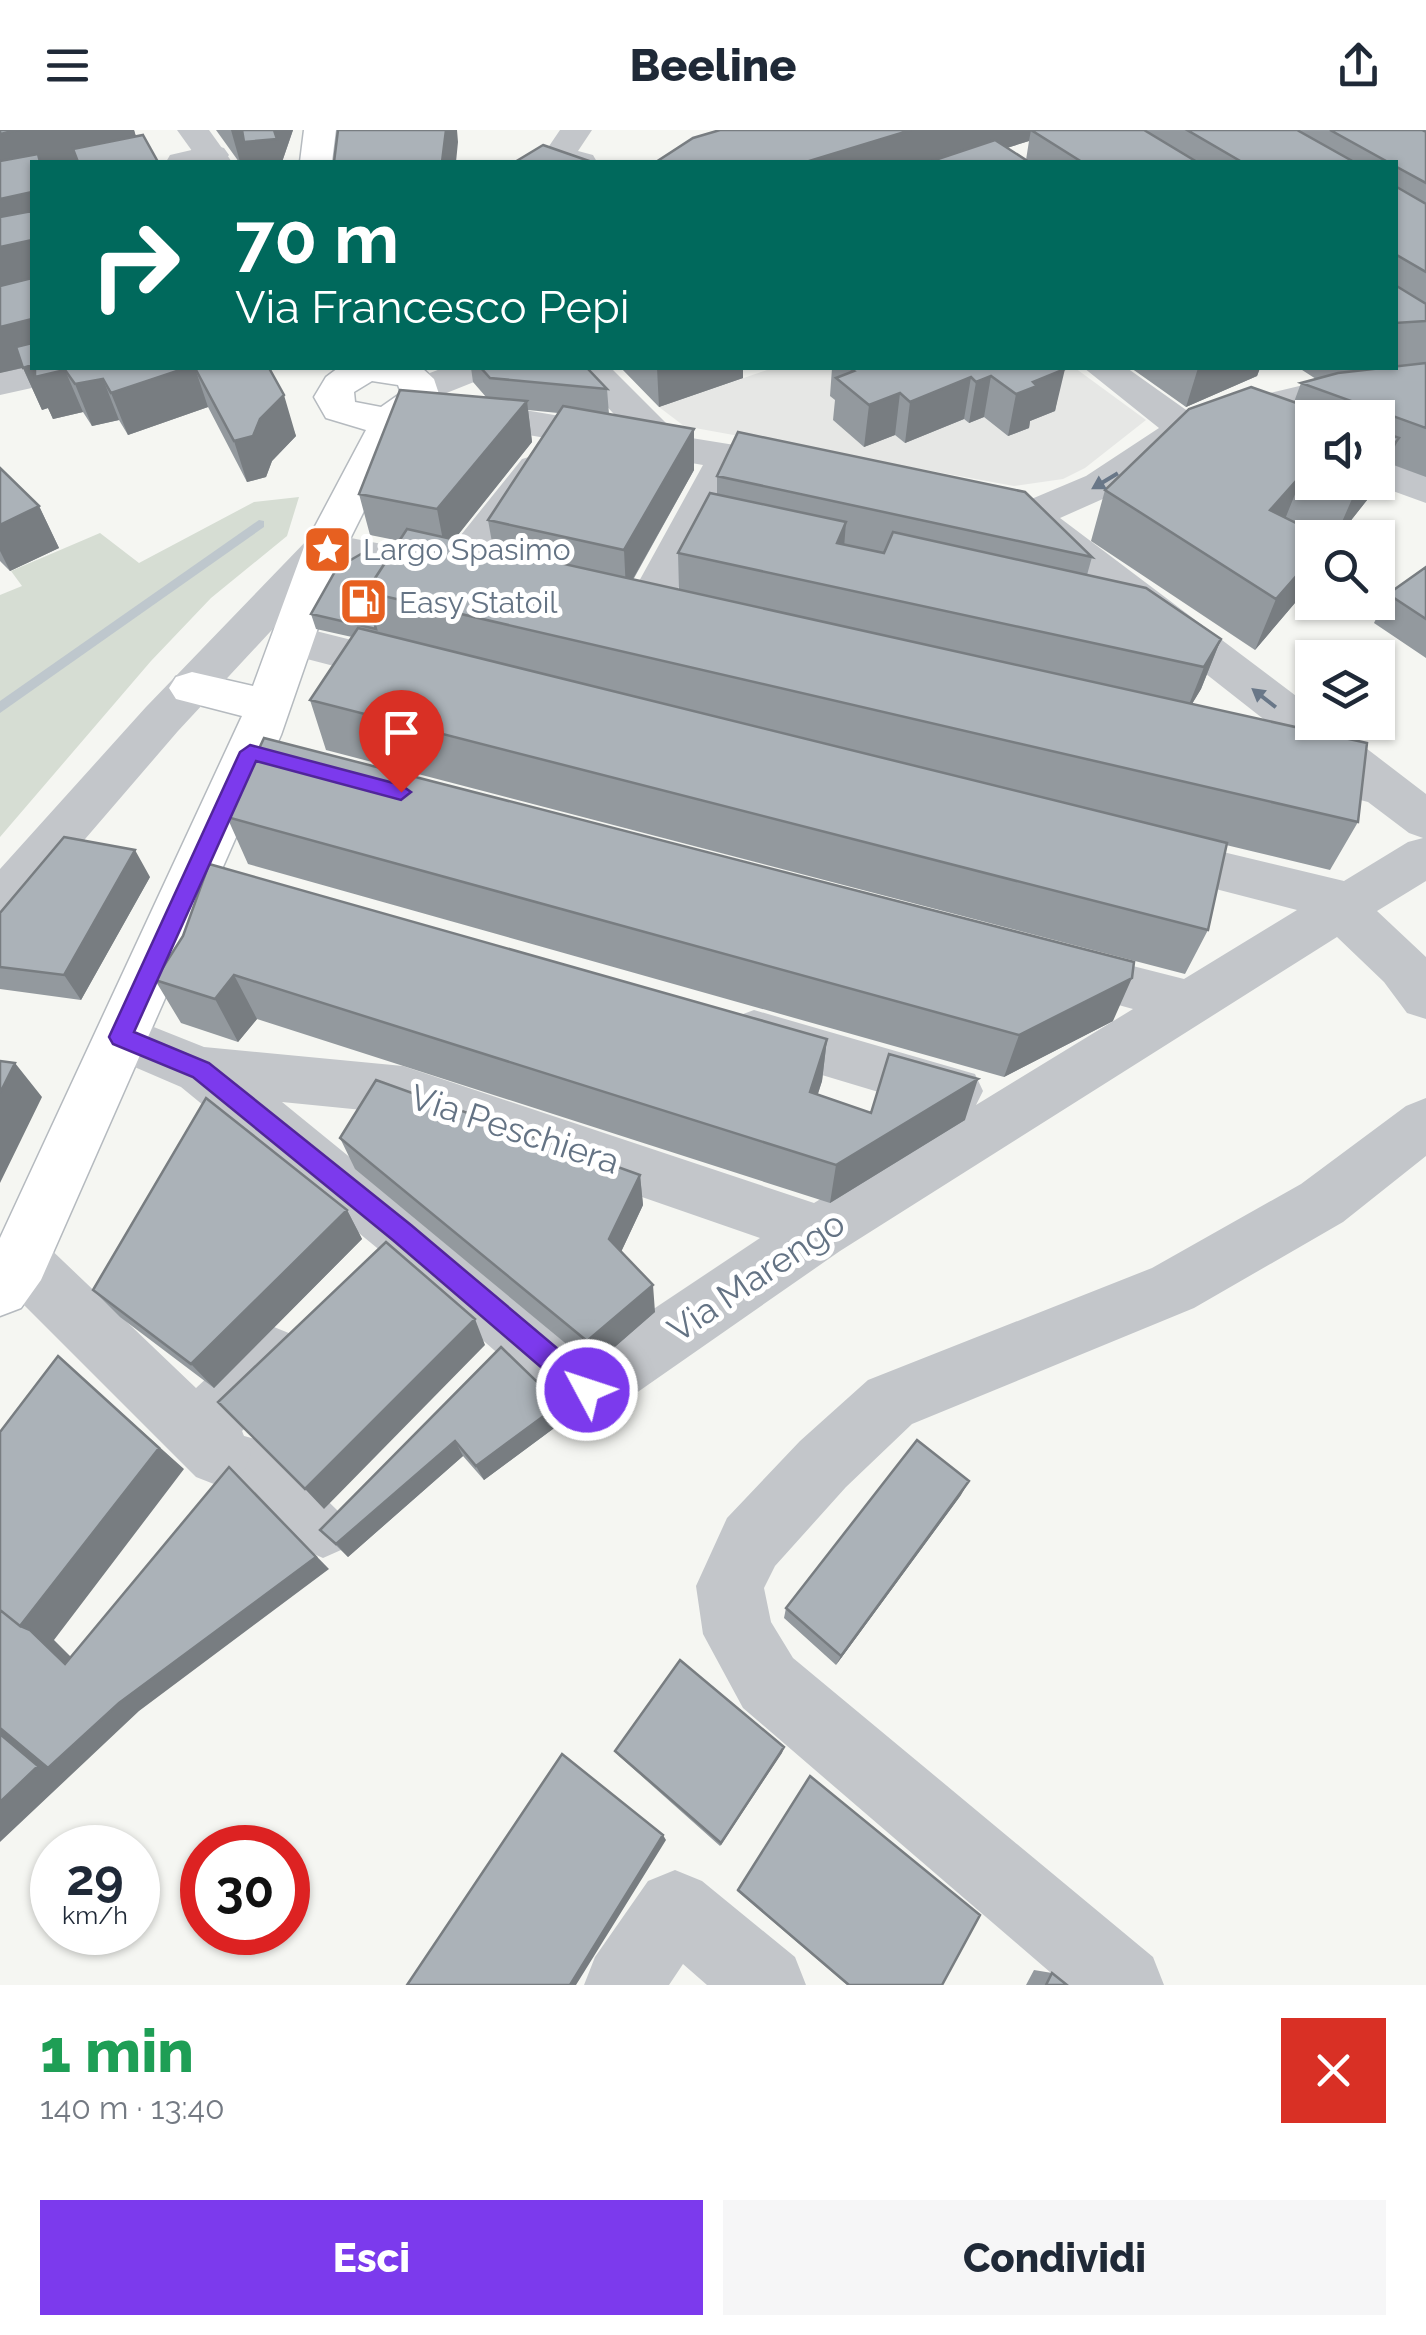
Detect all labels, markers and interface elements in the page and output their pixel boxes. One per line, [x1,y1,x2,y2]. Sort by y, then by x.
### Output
icon: menu [40,38,95,93]
icon: share [1331,38,1386,93]
text: Beeline [629,39,797,92]
text: 70 m [235,197,399,279]
icon: right [70,200,200,330]
text: Via Francesco Pepi [235,281,630,334]
map controls [1295,400,1395,740]
button: sound [1295,400,1395,500]
one-way arrow [1091,471,1119,489]
button: search [1295,520,1395,620]
place icon: Largo Spasimo [302,523,354,575]
place label: Largo Spasimo [363,532,571,567]
fuel station icon: Easy Statoil [338,576,390,628]
place label: Easy Statoil [399,585,558,620]
button: layers [1295,640,1395,740]
one-way arrow [1251,688,1277,709]
pin [359,690,444,793]
icon: arrive [374,705,429,760]
street label: Via Peschiera [405,1076,625,1182]
street label: Via Marengo [660,1202,852,1350]
position arrow [535,1338,639,1442]
speed limit sign: 30 [180,1825,310,1955]
text: 29 [66,1848,124,1907]
text: km/h [62,1900,128,1930]
text: 1 min [40,2016,194,2086]
button: close [1281,2018,1386,2123]
text: 140 m · 13:40 [40,2089,225,2126]
button: Esci [40,2200,703,2315]
button: Condividi [723,2200,1386,2315]

